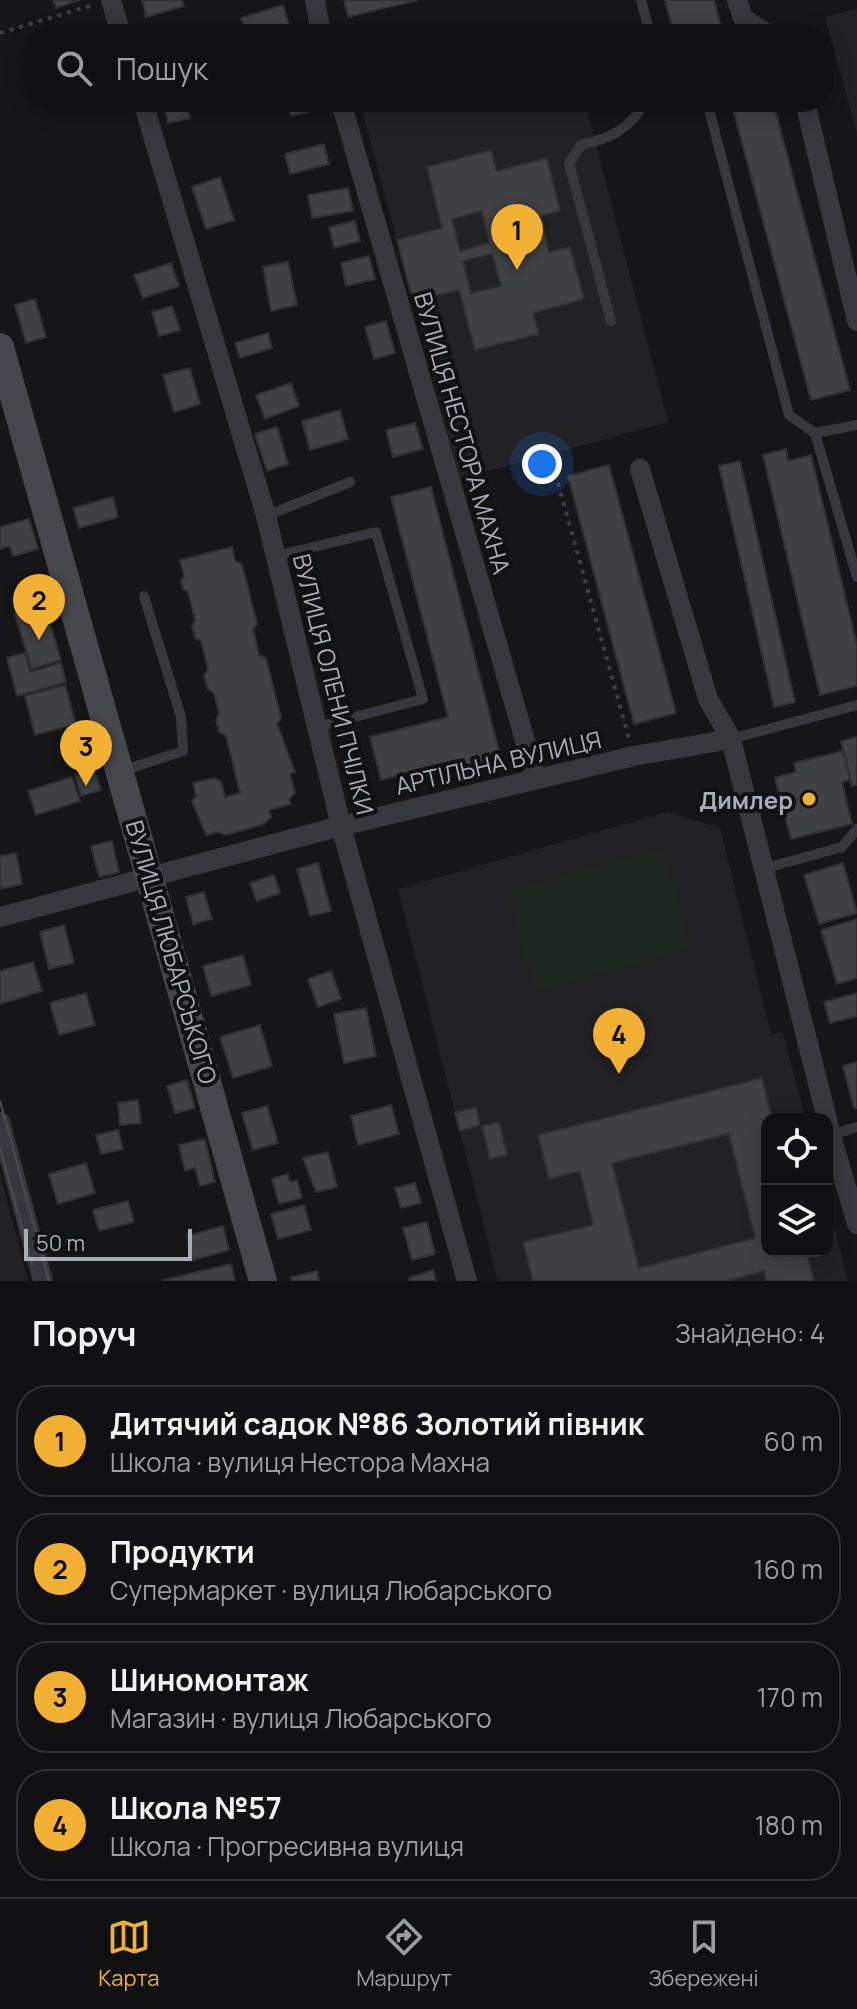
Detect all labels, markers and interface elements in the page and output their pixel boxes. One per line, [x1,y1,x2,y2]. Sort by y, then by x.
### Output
search box [24,24,833,112]
icon: search [52,46,96,90]
text: Пошук [116,48,208,89]
pin: 1 [491,204,543,270]
street label: ВУЛИЦЯ НЕСТОРА МАХНА [407,288,519,578]
your location [522,444,562,484]
street label: ВУЛИЦЯ ОЛЕНИ ПЧІЛКИ [286,550,382,818]
pin: 2 [13,574,65,640]
pin: 3 [60,720,112,786]
street label: АРТІЛЬНА ВУЛИЦЯ [392,722,604,802]
place label: Димлер [699,783,793,816]
marker: Димлер [800,790,818,808]
street label: ВУЛИЦЯ ЛЮБАРСЬКОГО [119,816,225,1088]
pin: 4 [593,1008,645,1074]
map controls [761,1113,833,1257]
button: locate [761,1113,833,1185]
button: layers [761,1185,833,1257]
scale bar [24,1225,192,1261]
text: 50 m [36,1228,85,1258]
text: Поруч [32,1310,136,1356]
text: Знайдено: 4 [675,1315,825,1351]
text: Дитячий садок №86 Золотий півник [110,1403,644,1444]
text: 1 [54,1423,66,1459]
text: 60 m [764,1423,823,1459]
text: Школа · вулиця Нестора Махна [110,1444,490,1480]
text: Продукти [110,1531,255,1572]
text: 2 [52,1551,68,1587]
text: 160 m [754,1551,823,1587]
text: Супермаркет · вулиця Любарського [110,1572,552,1608]
text: Шиномонтаж [110,1659,309,1700]
text: 3 [52,1679,68,1715]
text: 170 m [757,1679,823,1715]
text: Магазин · вулиця Любарського [110,1700,492,1736]
text: Школа №57 [110,1787,282,1828]
text: 4 [52,1807,68,1843]
text: 180 m [755,1807,823,1843]
text: Школа · Прогресивна вулиця [110,1828,464,1864]
tab: Карта [98,1915,160,1993]
tab: Маршрут [356,1915,452,1993]
tab: Збережені [648,1915,759,1993]

